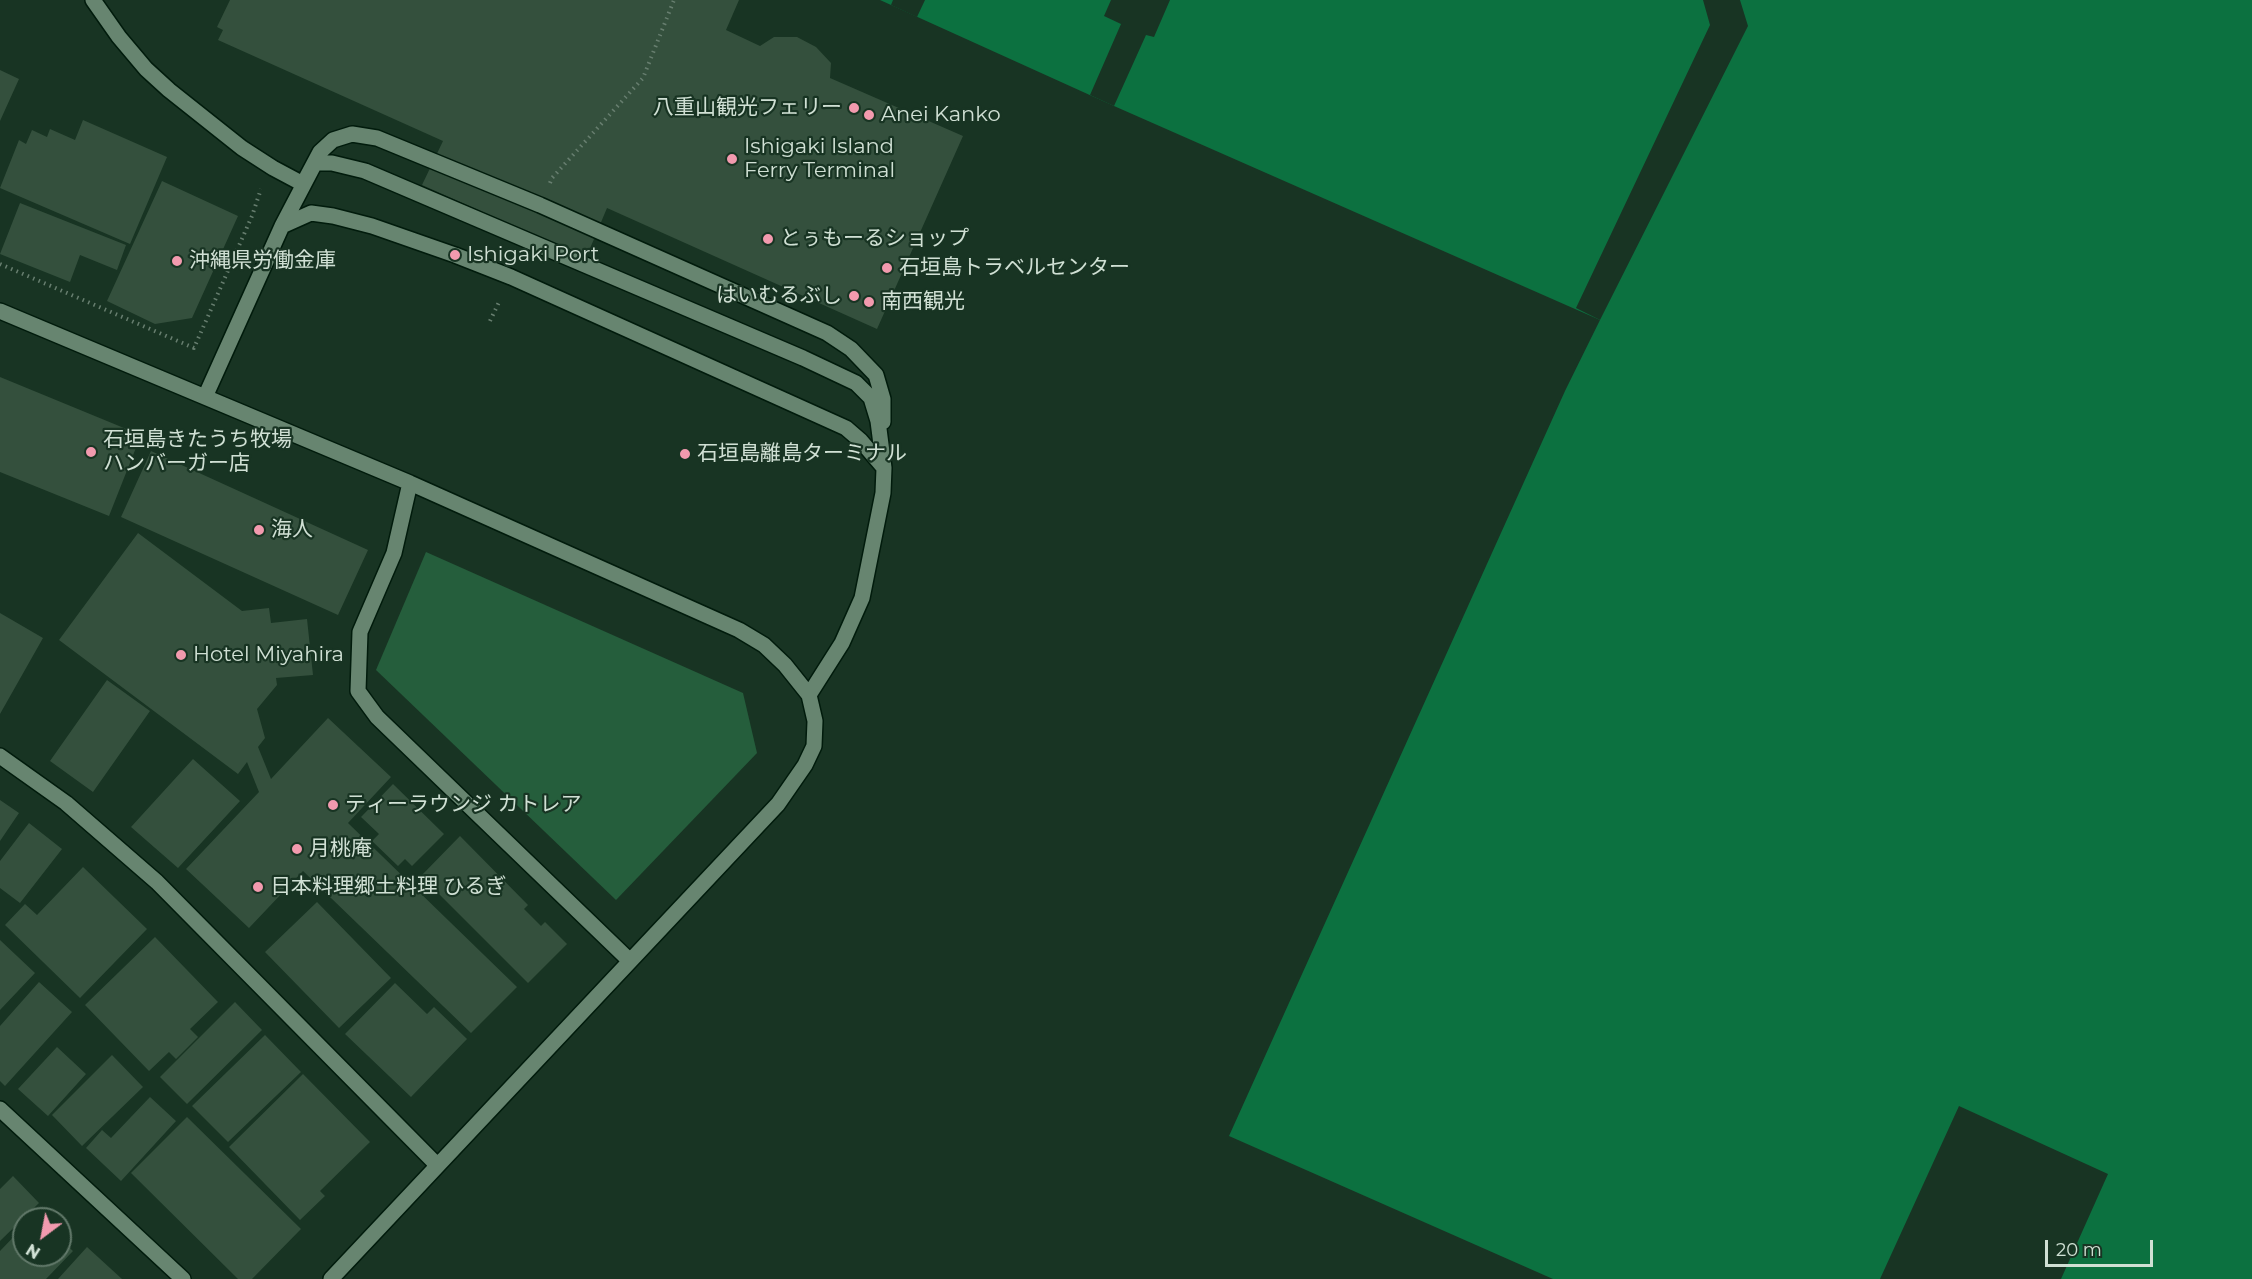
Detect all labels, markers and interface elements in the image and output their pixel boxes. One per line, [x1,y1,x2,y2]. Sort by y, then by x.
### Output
place label: 八重山観光フェリー [653,95,842,121]
marker: 八重山観光フェリー [847,101,861,115]
place label: Anei Kanko [881,102,1001,128]
marker: Anei Kanko [862,108,876,122]
place label: Ishigaki Island Ferry Terminal [744,134,895,184]
marker: Ishigaki Island Ferry Terminal [725,152,739,166]
place label: とぅもーるショップ [780,226,969,252]
marker: とぅもーるショップ [761,232,775,246]
place label: Ishigaki Port [467,242,599,268]
place label: 沖縄県労働金庫 [189,248,336,274]
marker: Ishigaki Port [448,248,462,262]
marker: 沖縄県労働金庫 [170,254,184,268]
place label: 石垣島トラベルセンター [899,255,1130,281]
marker: 石垣島トラベルセンター [880,261,894,275]
place label: はいむるぶし [716,283,842,309]
marker: はいむるぶし [847,289,861,303]
place label: 南西観光 [881,289,965,315]
marker: 南西観光 [862,295,876,309]
place label: 石垣島きたうち牧場 ハンバーガー店 [103,427,292,477]
place label: 石垣島離島ターミナル [697,441,907,467]
marker: 石垣島きたうち牧場 ハンバーガー店 [84,445,98,459]
marker: 石垣島離島ターミナル [678,447,692,461]
place label: 海人 [271,517,313,543]
marker: 海人 [252,523,266,537]
place label: Hotel Miyahira [193,642,344,668]
marker: Hotel Miyahira [174,648,188,662]
place label: ティーラウンジ カトレア [345,792,582,818]
marker: ティーラウンジ カトレア [326,798,340,812]
place label: 月桃庵 [309,836,372,862]
marker: 月桃庵 [290,842,304,856]
place label: 日本料理郷土料理 ひるぎ [270,874,507,900]
marker: 日本料理郷土料理 ひるぎ [251,880,265,894]
north arrow [12,1207,72,1267]
scale bar [2048,1228,2156,1266]
text: 20 m [2056,1239,2102,1261]
text: N [23,1240,44,1262]

